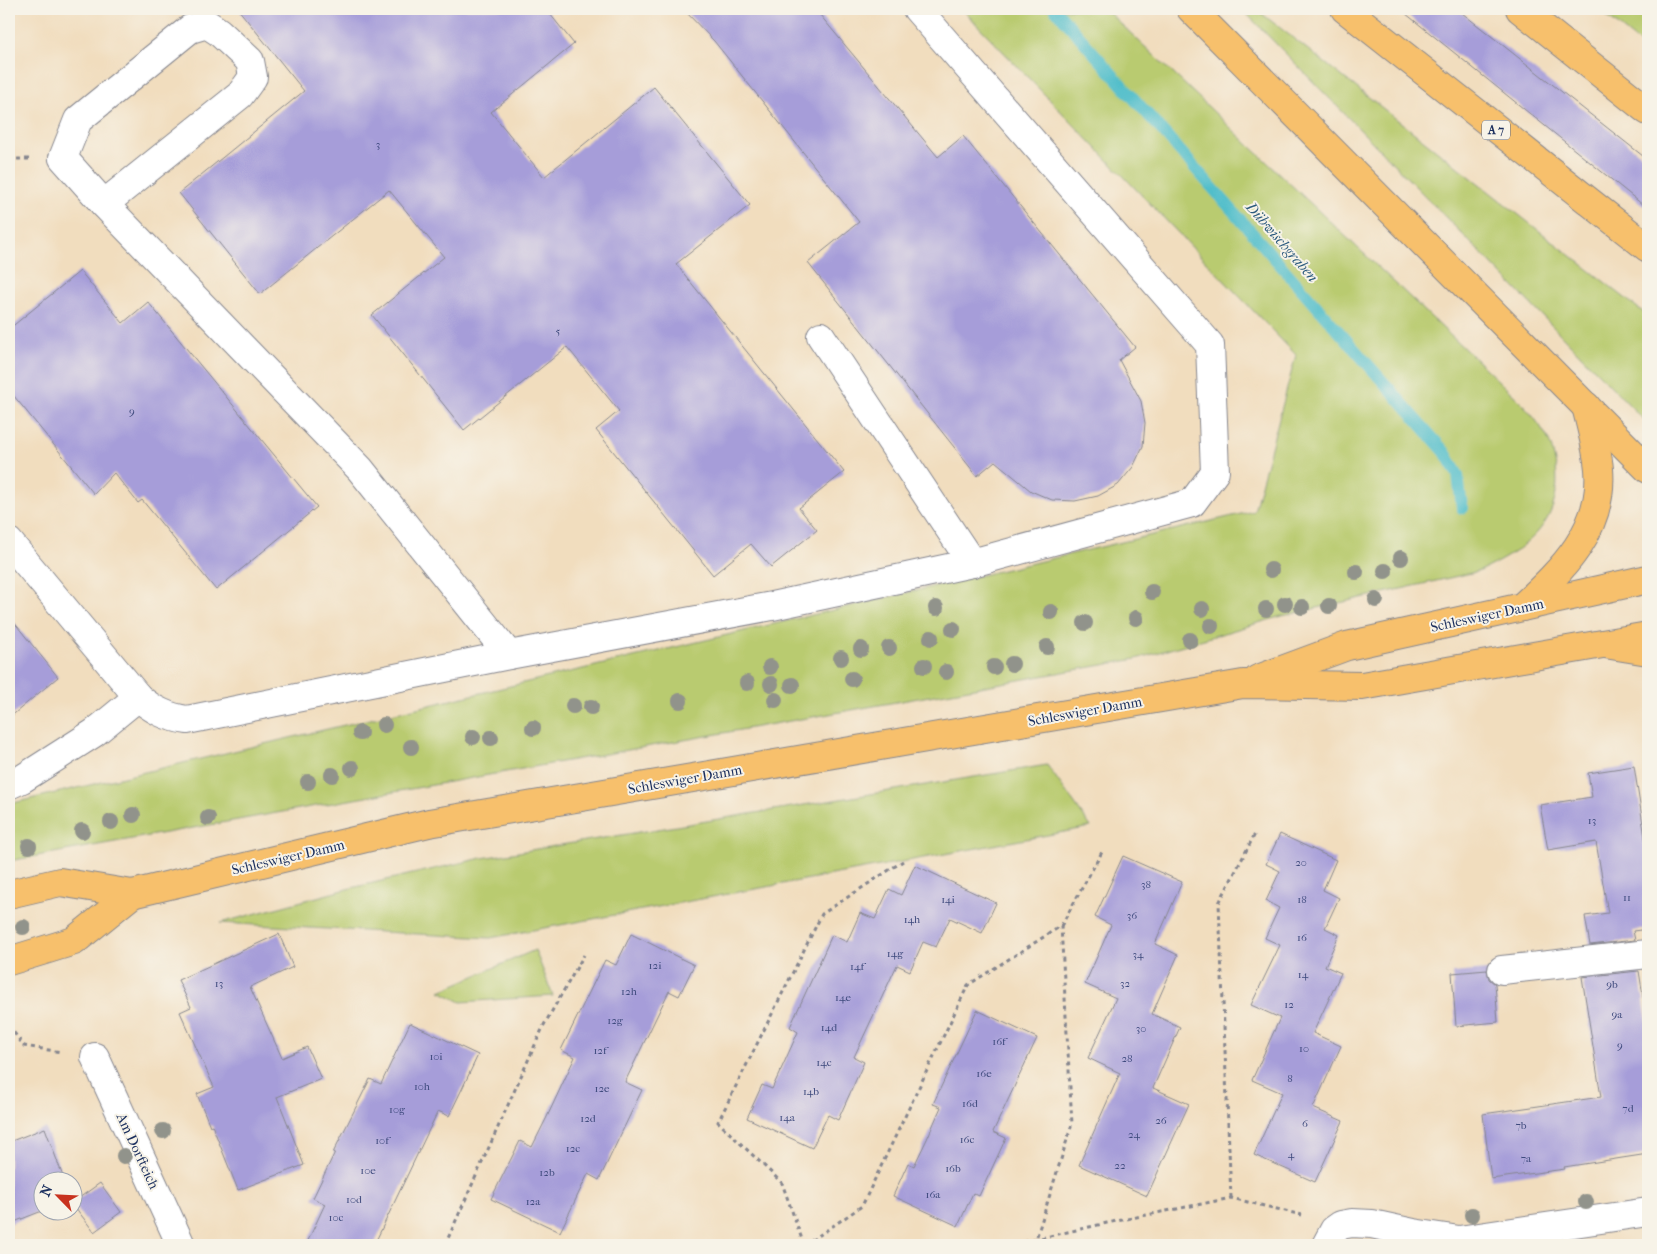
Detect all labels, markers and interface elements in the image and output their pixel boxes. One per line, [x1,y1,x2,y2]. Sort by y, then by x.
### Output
road number: A 7 [1482,120,1510,140]
house number: 3 [376,138,380,151]
water label: Dübwischgraben [1242,197,1322,286]
house number: 5 [556,325,561,338]
house number: 9 [129,405,135,418]
street label: Schleswiger Damm [1429,595,1546,636]
street label: Schleswiger Damm [1027,693,1144,730]
street label: Schleswiger Damm [627,761,744,798]
house number: 13 [1588,814,1596,827]
street label: Schleswiger Damm [230,836,347,879]
house number: 20 [1295,856,1307,869]
house number: 38 [1141,878,1151,891]
house number: 11 [1623,891,1631,904]
house number: 14i [941,893,956,906]
house number: 18 [1297,893,1307,906]
house number: 36 [1127,909,1137,922]
house number: 14h [904,913,921,926]
house number: 16 [1297,931,1307,944]
house number: 14g [887,947,903,960]
house number: 34 [1132,948,1144,961]
house number: 12i [649,959,662,972]
house number: 14f [850,960,866,973]
house number: 14 [1298,968,1309,981]
house number: 13 [215,977,223,990]
house number: 32 [1120,977,1130,990]
house number: 9b [1606,978,1618,991]
house number: 12h [621,985,638,998]
house number: 14e [835,991,851,1004]
house number: 12 [1284,998,1294,1011]
house number: 9a [1612,1008,1623,1021]
house number: 12g [607,1014,623,1027]
house number: 14d [821,1021,838,1034]
house number: 30 [1136,1022,1146,1035]
house number: 16f [992,1035,1008,1048]
house number: 9 [1617,1039,1623,1052]
house number: 10 [1299,1042,1309,1055]
house number: 12f [593,1044,609,1057]
house number: 10i [429,1050,443,1063]
house number: 28 [1121,1052,1133,1065]
house number: 14c [816,1056,832,1069]
house number: 16e [976,1067,992,1080]
house number: 8 [1287,1072,1293,1085]
house number: 10h [414,1080,431,1093]
house number: 12e [594,1082,610,1095]
house number: 14b [803,1085,819,1098]
house number: 16d [962,1097,979,1110]
house number: 7d [1622,1102,1635,1115]
house number: 10g [389,1103,405,1116]
street label: Am Dorfteich [112,1110,163,1192]
house number: 14a [779,1111,796,1124]
house number: 12d [580,1112,597,1125]
house number: 26 [1155,1114,1167,1127]
house number: 6 [1302,1117,1308,1130]
house number: 7b [1515,1119,1527,1132]
house number: 24 [1128,1128,1141,1141]
house number: 16c [960,1133,974,1146]
house number: 10f [375,1134,391,1147]
house number: 12c [566,1142,580,1155]
house number: 4 [1288,1148,1295,1161]
house number: 7a [1521,1152,1532,1165]
house number: 22 [1114,1159,1126,1172]
house number: 16b [945,1162,961,1175]
house number: 10e [360,1164,376,1177]
house number: 12b [539,1166,555,1179]
north arrow [32,1172,82,1222]
text: N [37,1182,57,1199]
house number: 16a [926,1188,941,1201]
house number: 10d [346,1193,363,1206]
house number: 12a [526,1195,541,1208]
house number: 10c [329,1211,344,1224]

